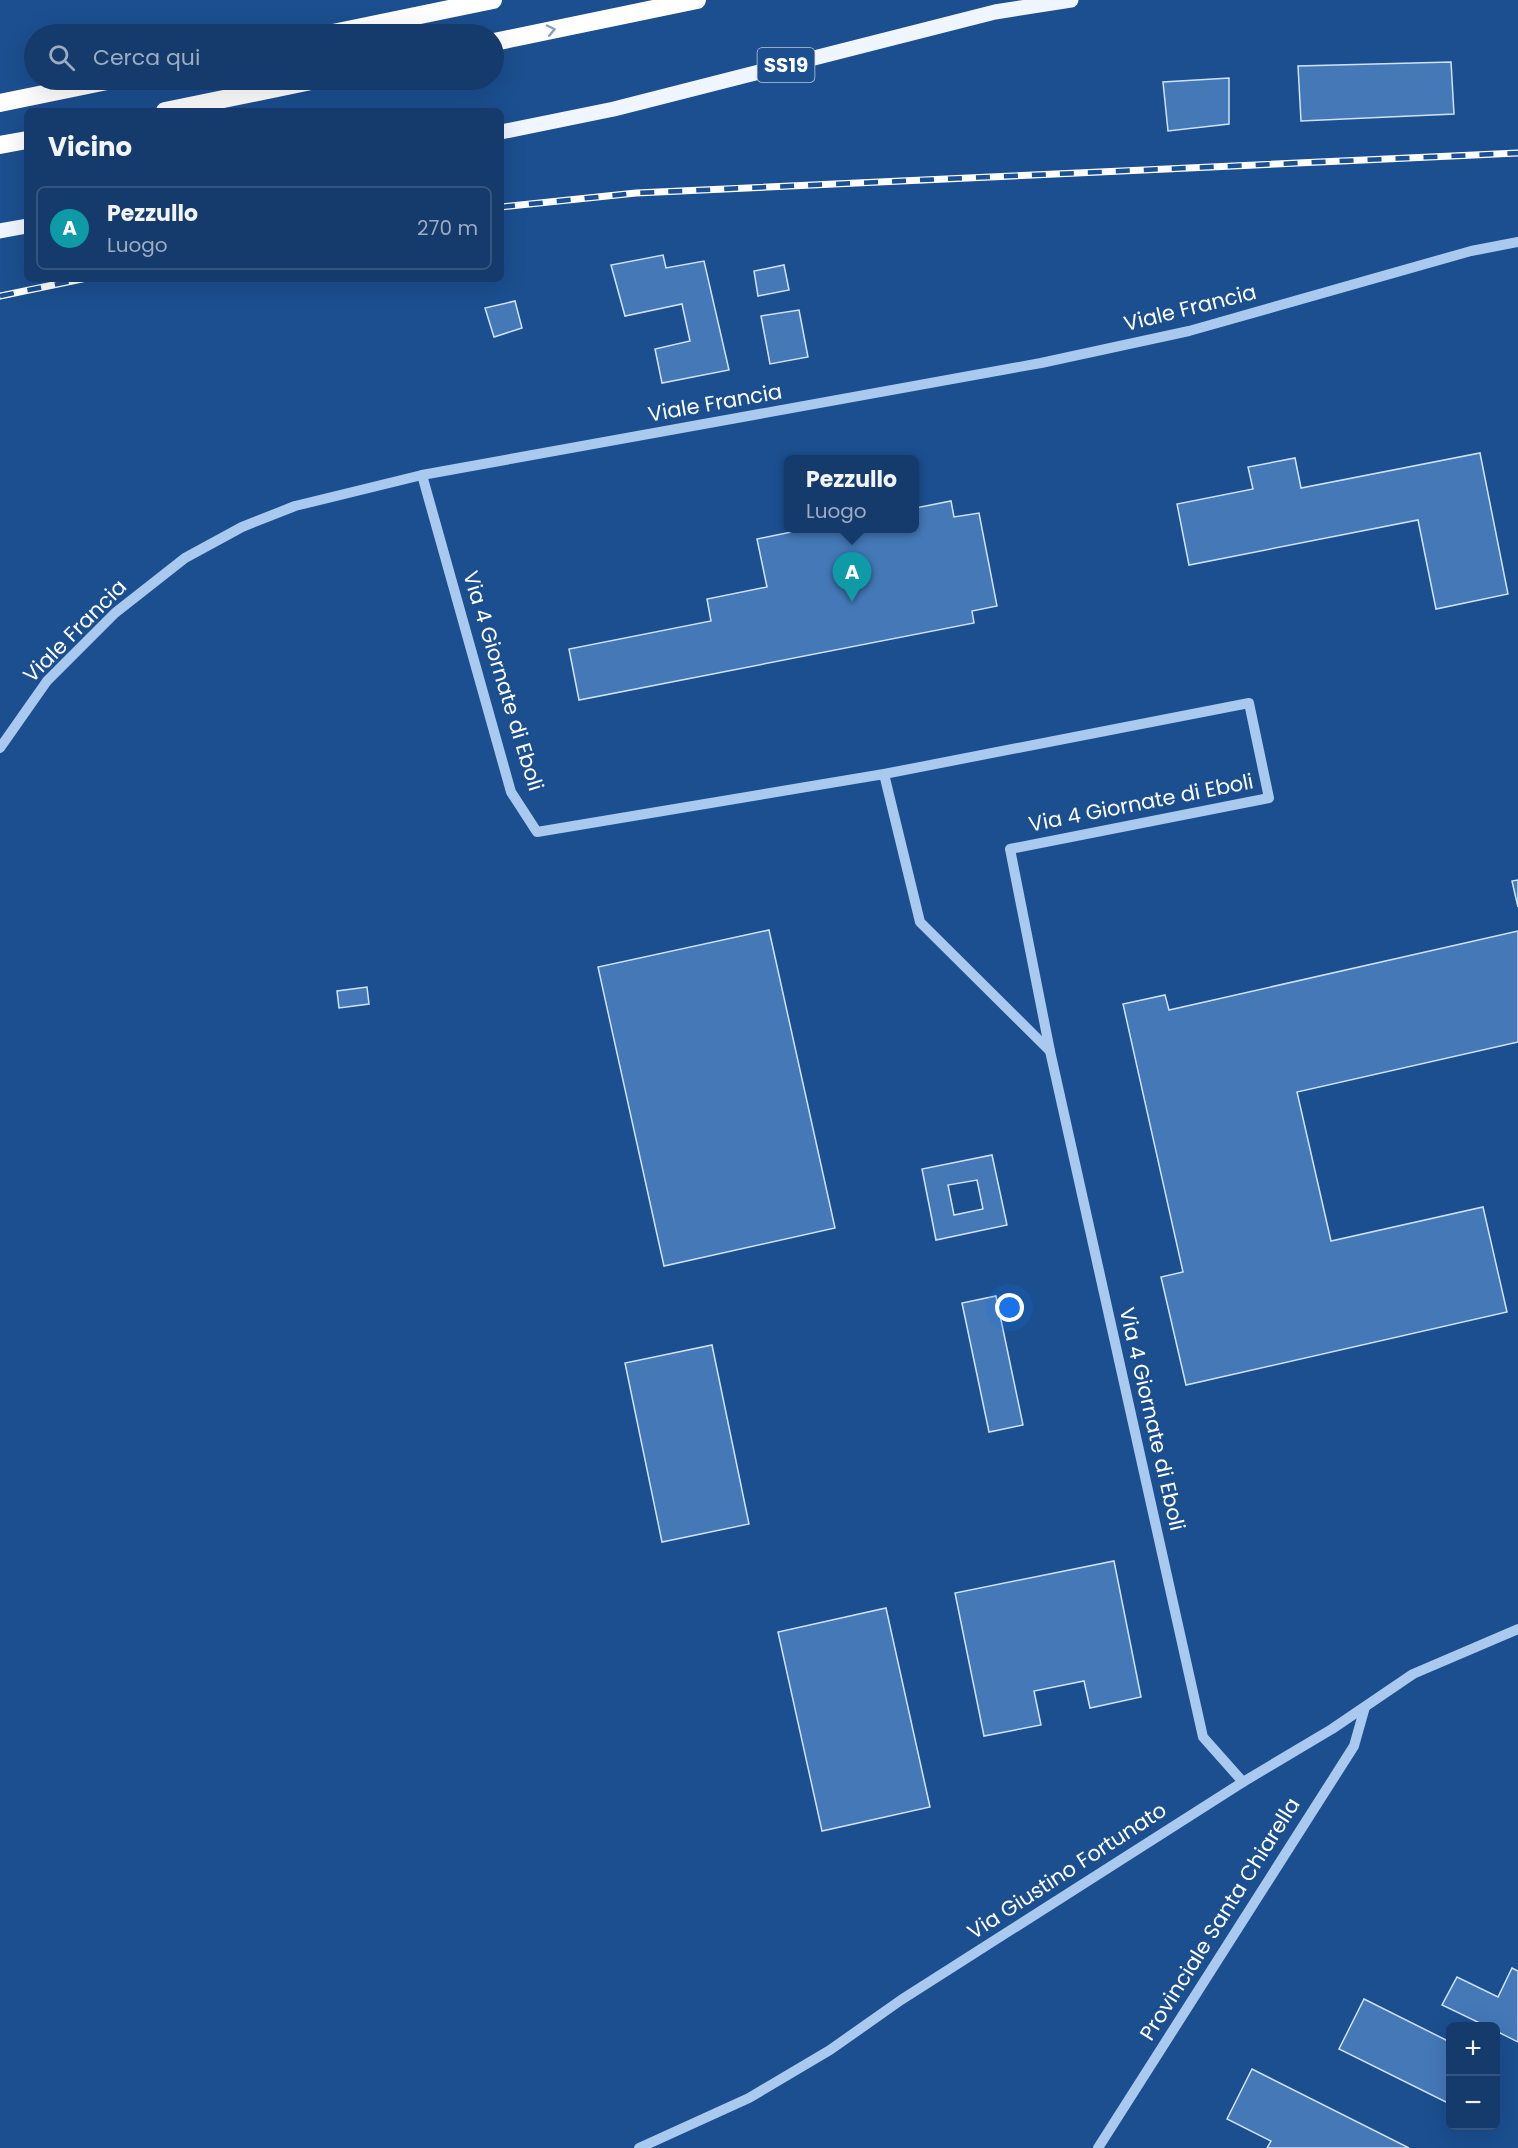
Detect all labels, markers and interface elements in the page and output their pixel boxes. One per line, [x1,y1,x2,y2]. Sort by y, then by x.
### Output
search box [24,24,504,90]
one-way arrow [545,25,555,38]
icon: search [45,41,78,74]
text: Cerca qui [93,42,200,73]
road number: SS19 [758,48,814,82]
text: Vicino [48,129,132,165]
text: Pezzullo [107,198,198,229]
text: A [62,214,77,242]
text: 270 m [417,214,478,242]
text: Luogo [107,231,168,259]
street label: Viale Francia [1121,277,1259,338]
street label: Viale Francia [646,376,784,429]
popup [784,455,919,533]
text: Pezzullo [806,464,897,495]
text: Luogo [806,497,867,525]
pin: A [832,552,872,602]
street label: Via 4 Giornate di Eboli [456,567,551,794]
street label: Viale Francia [16,572,133,689]
street label: Via 4 Giornate di Eboli [1026,766,1256,839]
your location [995,1293,1024,1322]
street label: Via 4 Giornate di Eboli [1113,1304,1192,1533]
street label: Provinciale Santa Chiarella [1133,1792,1306,2046]
street label: Via Giustino Fortunato [962,1795,1172,1946]
map controls [1446,2022,1500,2130]
button: + [1446,2022,1500,2076]
button: − [1446,2076,1500,2130]

